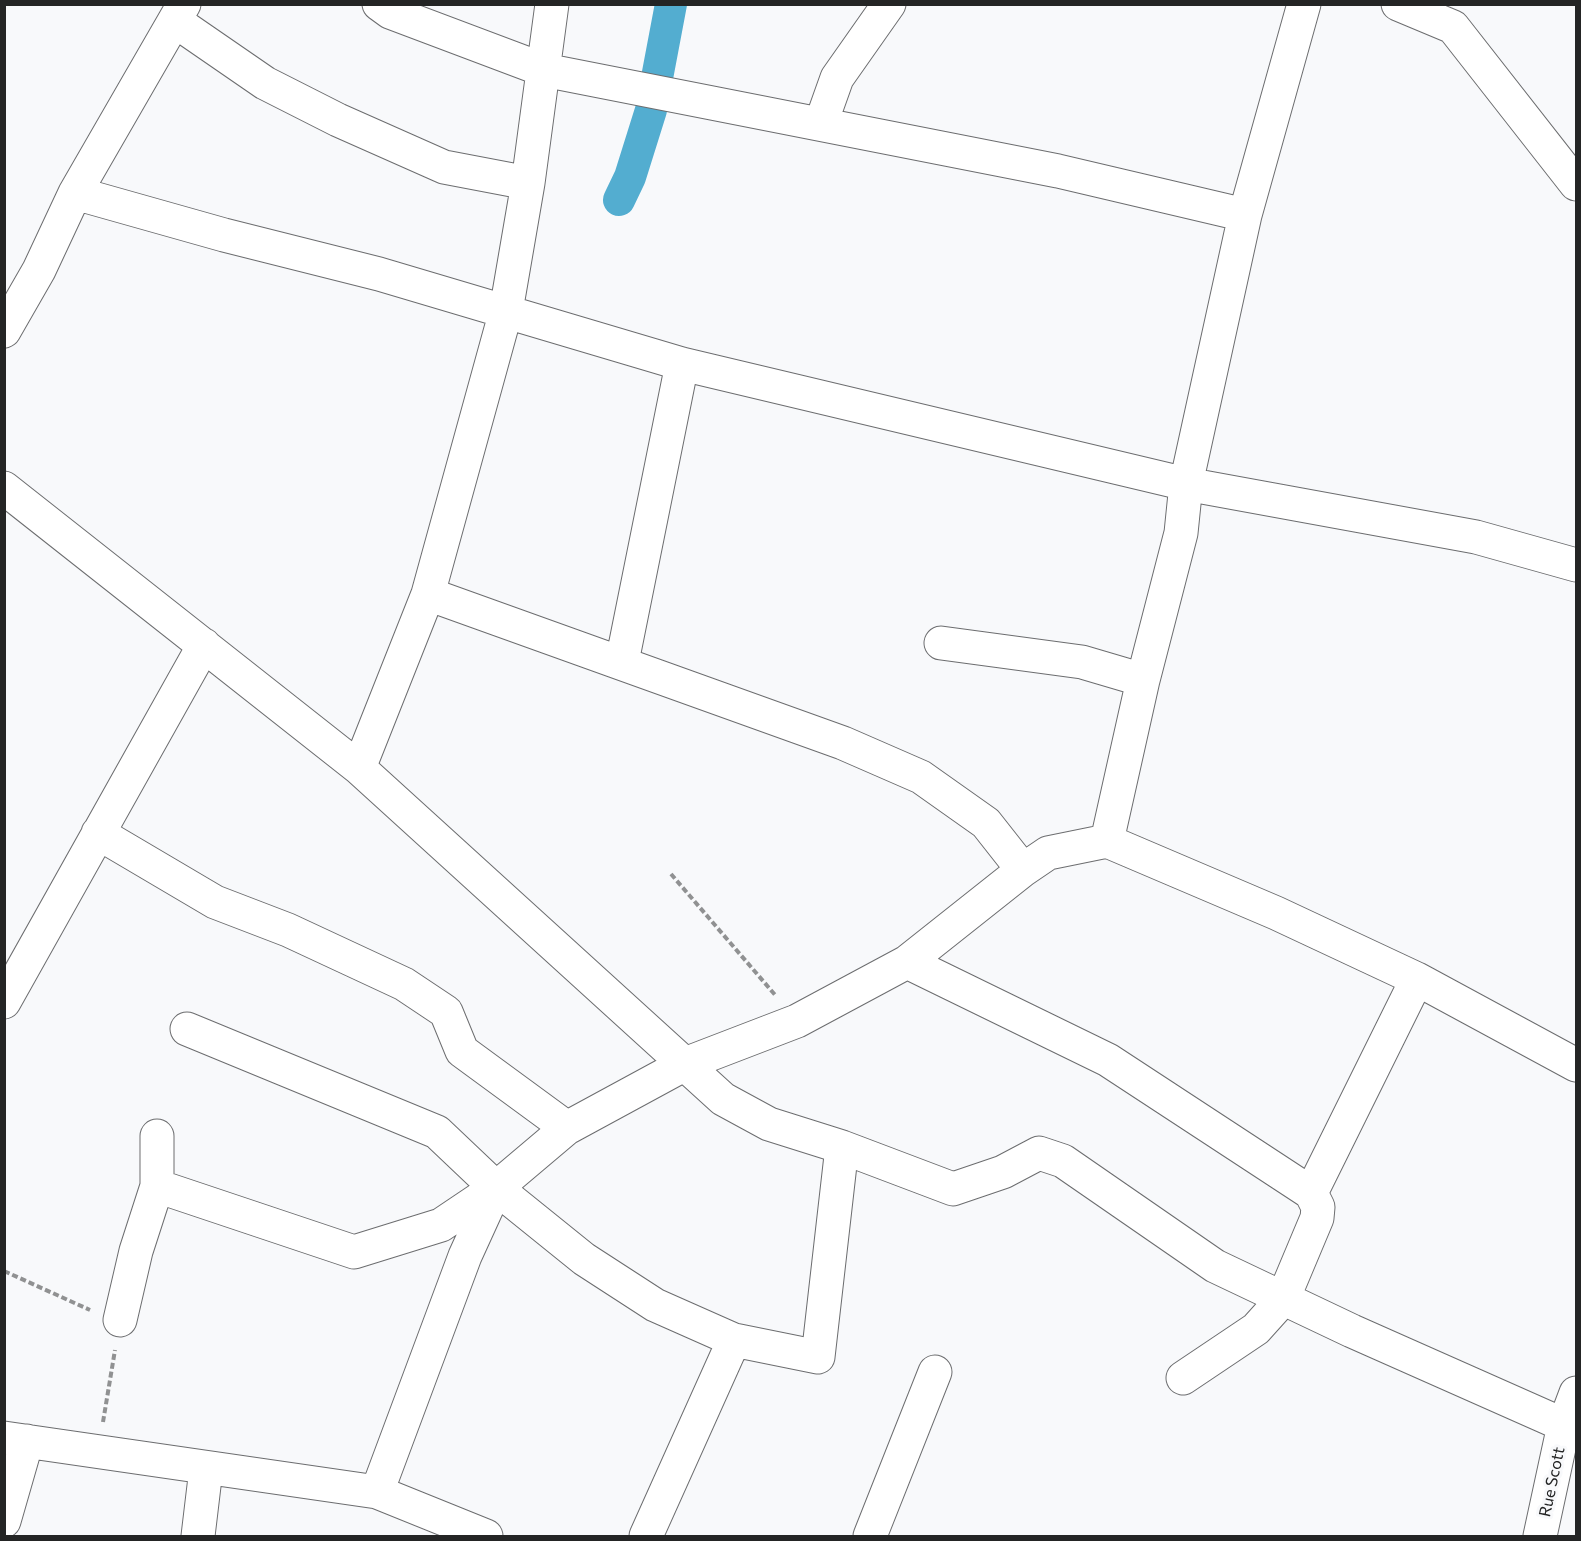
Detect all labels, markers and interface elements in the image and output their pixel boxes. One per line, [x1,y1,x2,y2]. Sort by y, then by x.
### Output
street label: Rue Scott [1535,1445,1569,1519]

